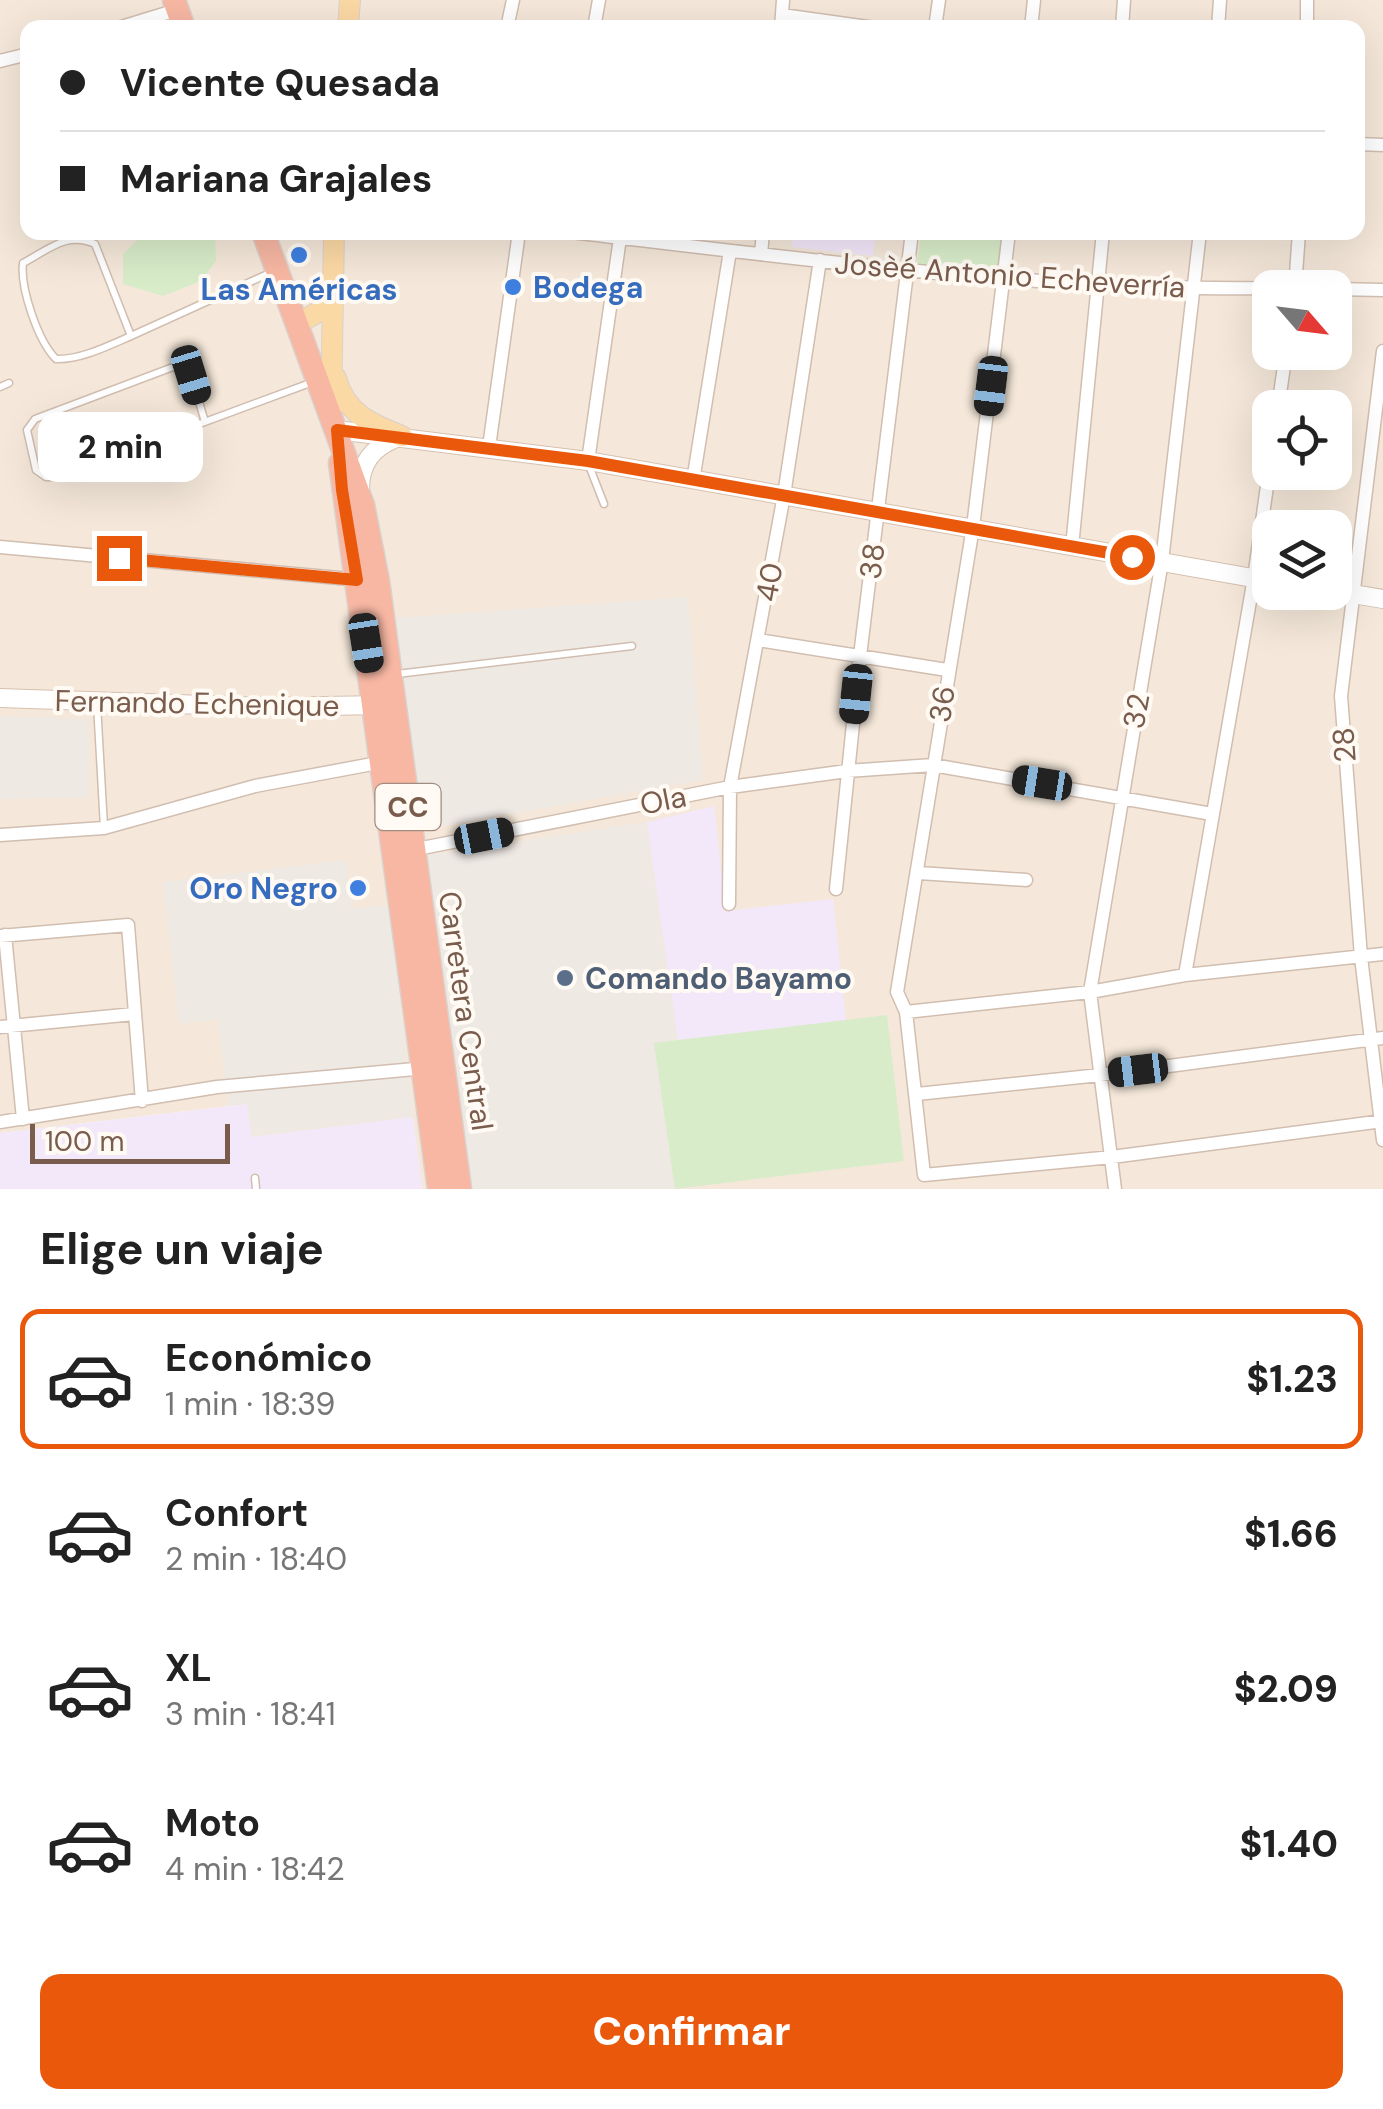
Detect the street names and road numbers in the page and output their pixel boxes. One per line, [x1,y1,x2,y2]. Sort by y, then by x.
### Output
street label: Josèé Antonio Echeverría [833,243,1187,307]
street label: 38 [850,540,894,582]
street label: 40 [746,560,792,604]
street label: Fernando Echenique [54,681,340,725]
street label: 36 [920,683,964,725]
street label: 32 [1114,690,1158,732]
street label: 28 [1323,726,1365,764]
street label: Ola [637,776,689,824]
road number: CC [376,784,440,830]
street label: Carretera Central [430,889,502,1133]

